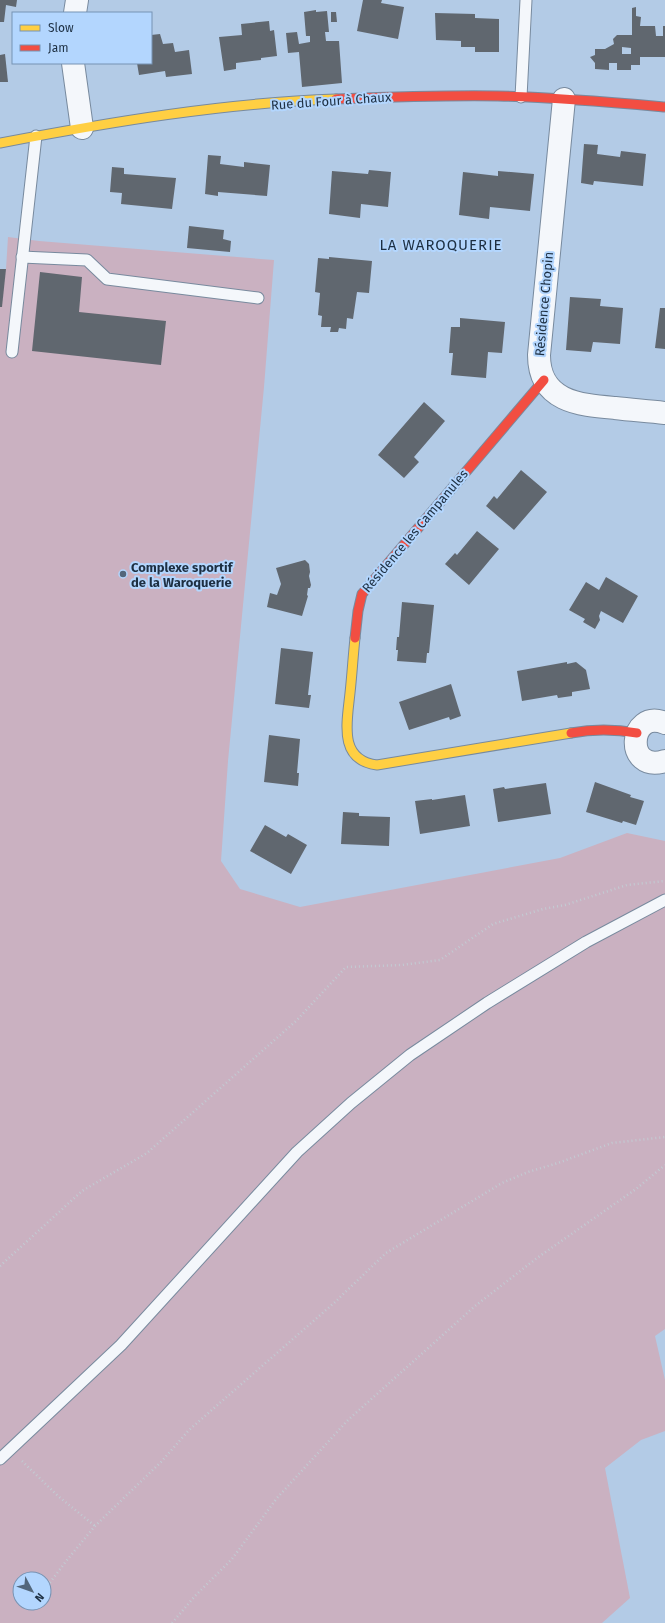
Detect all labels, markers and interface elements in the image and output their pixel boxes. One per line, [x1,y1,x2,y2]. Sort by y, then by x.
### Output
legend [12,12,152,64]
text: Slow [48,21,74,35]
text: Jam [48,41,68,55]
street label: Rue du Four à Chaux [270,89,392,113]
district label: LA WAROQUERIE [379,236,503,254]
street label: Résidence Chopin [532,251,556,357]
street label: Résidence les Campanules [359,466,471,596]
place label: Complexe sportif de la Waroquerie [131,560,234,590]
marker: Complexe sportif de la Waroquerie [118,569,128,579]
north arrow [12,1571,52,1611]
text: N [32,1590,46,1604]

